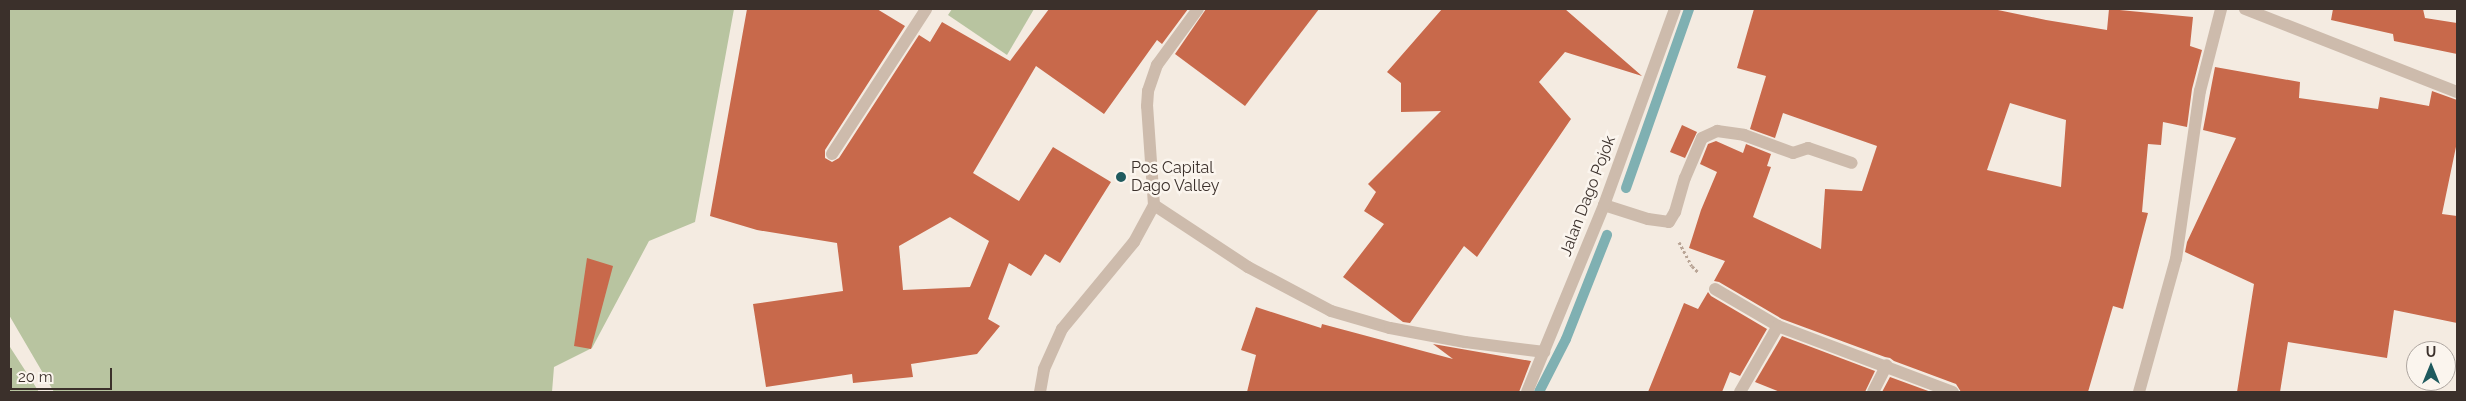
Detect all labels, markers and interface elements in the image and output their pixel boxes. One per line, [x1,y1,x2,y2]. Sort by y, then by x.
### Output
street label: Jalan Dago Pojok [1556,133,1620,259]
place label: Pos Capital Dago Valley [1131,158,1220,196]
marker: Pos Capital Dago Valley [1115,171,1127,183]
north arrow [2406,341,2456,391]
text: U [2426,344,2436,360]
scale bar [12,358,115,390]
text: 20 m [18,368,53,386]

